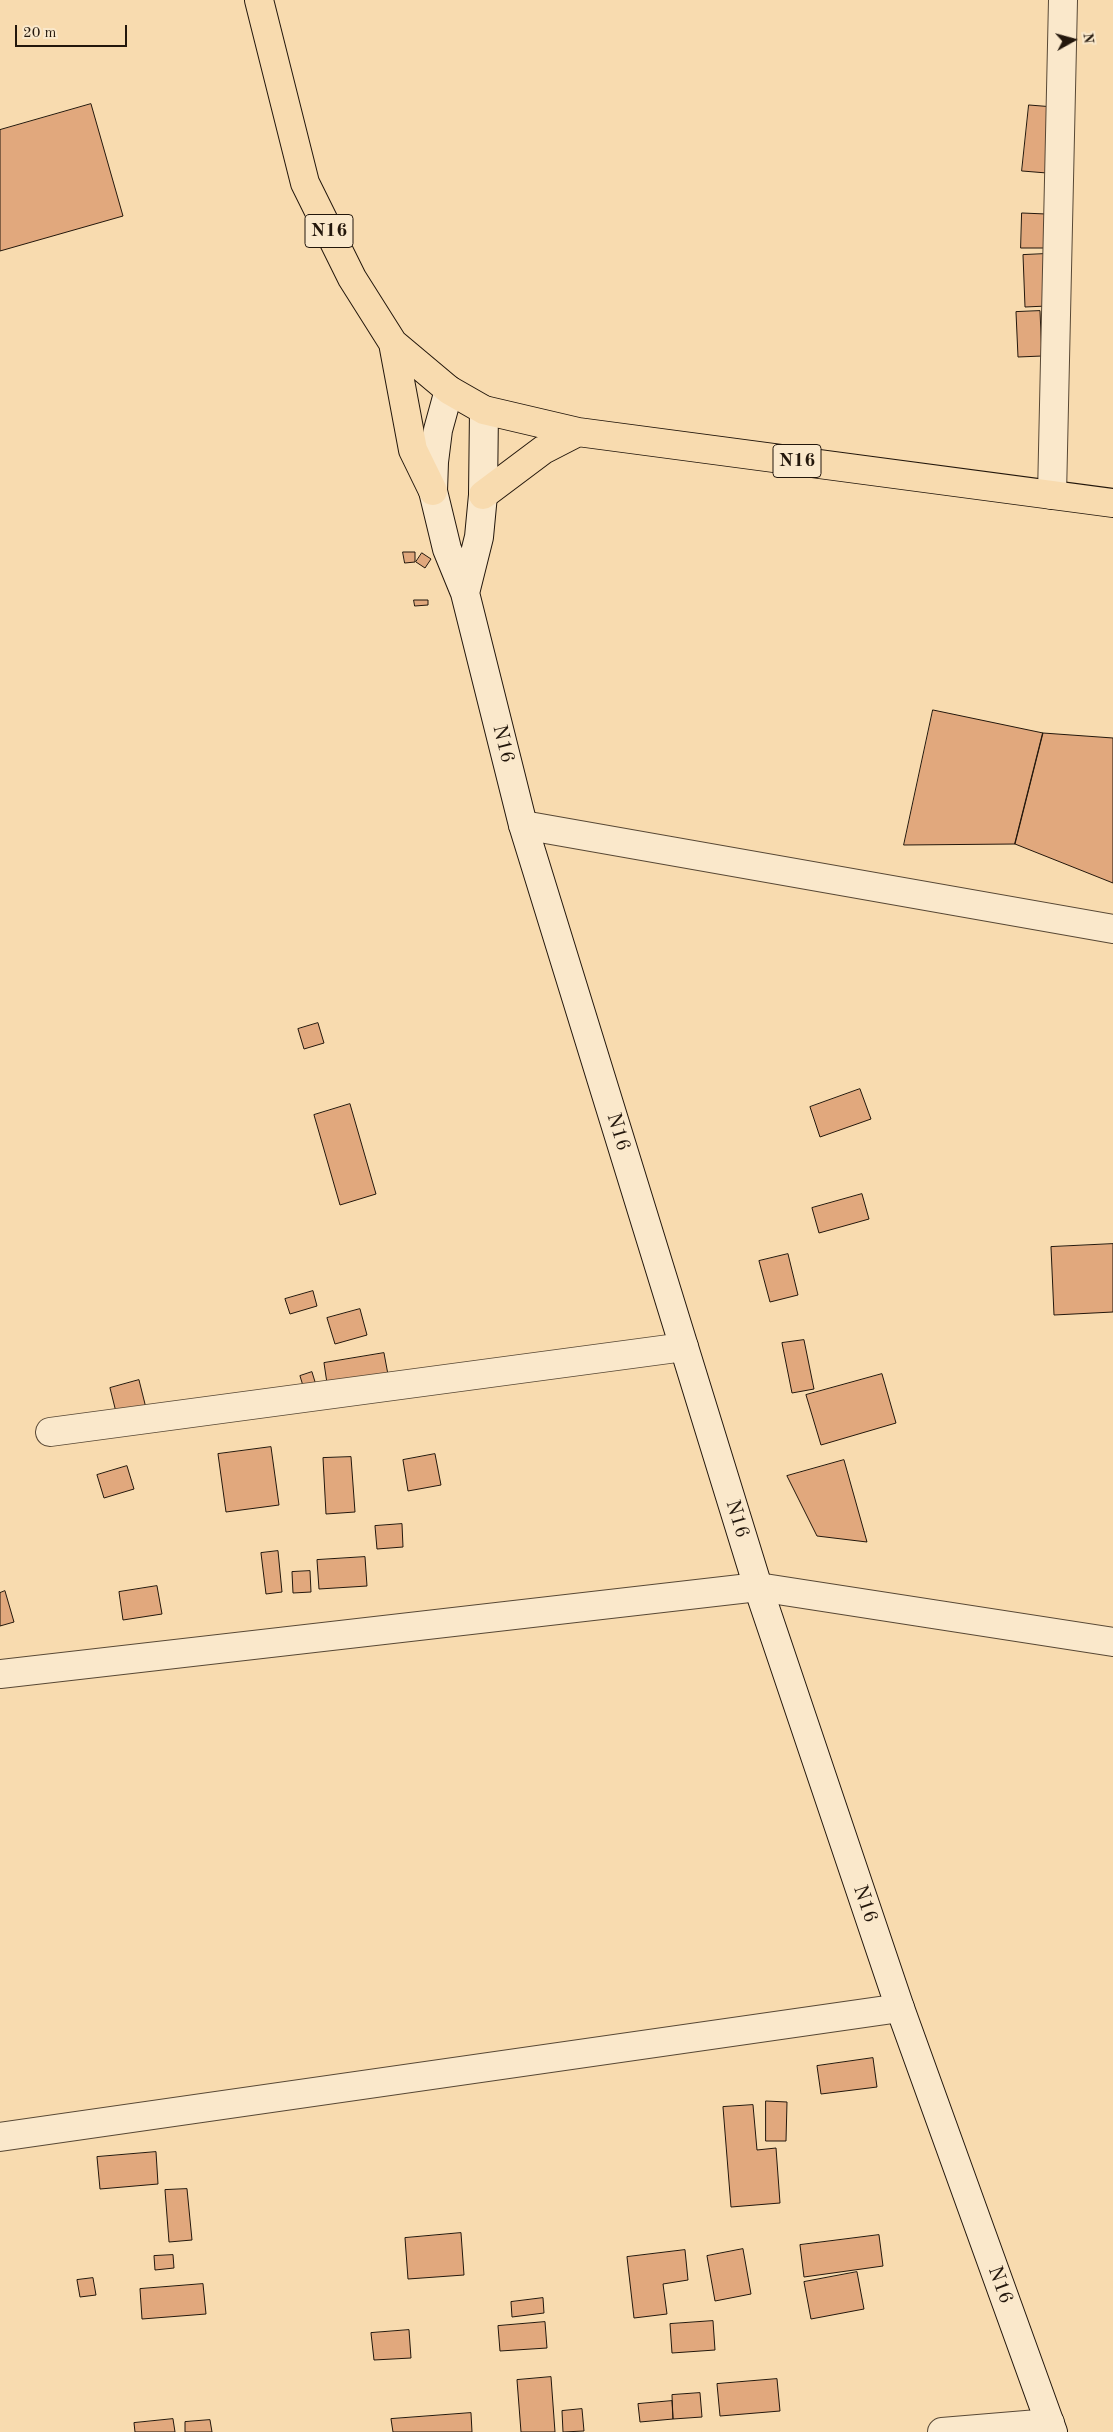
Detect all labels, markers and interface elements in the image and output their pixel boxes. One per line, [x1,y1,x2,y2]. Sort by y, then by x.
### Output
scale bar [18,15,130,47]
north arrow [1048,15,1098,65]
text: 20 m [23,26,57,41]
text: N [1080,32,1095,44]
road number: N16 [305,215,353,248]
road number: N16 [773,444,821,478]
street label: N16 [487,722,519,766]
street label: N16 [601,1110,635,1154]
street label: N16 [720,1497,754,1541]
street label: N16 [847,1882,883,1926]
street label: N16 [982,2263,1018,2307]

